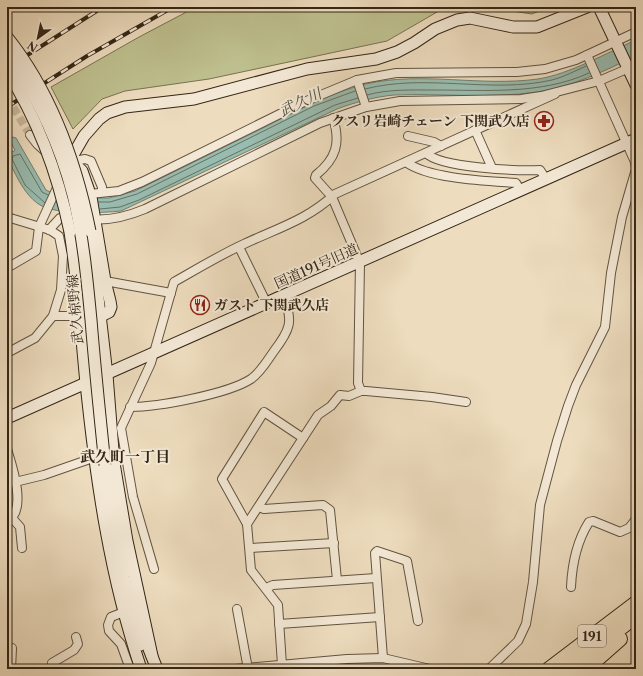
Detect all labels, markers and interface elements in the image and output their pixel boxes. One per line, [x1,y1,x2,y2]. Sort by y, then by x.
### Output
north arrow [18,18,58,58]
text: N [24,38,40,55]
water label: 武久川 [276,83,326,120]
pharmacy icon: クスリ岩崎チェーン 下関武久店 [533,110,555,132]
place label: クスリ岩崎チェーン 下関武久店 [331,112,530,130]
street label: 国道191号旧道 [271,239,361,293]
street label: 武久椋野線 [63,273,87,345]
restaurant icon: ガスト 下関武久店 [189,294,211,316]
place label: ガスト 下関武久店 [214,296,330,314]
district label: 武久町一丁目 [80,447,170,466]
road number: 191 [578,625,606,647]

